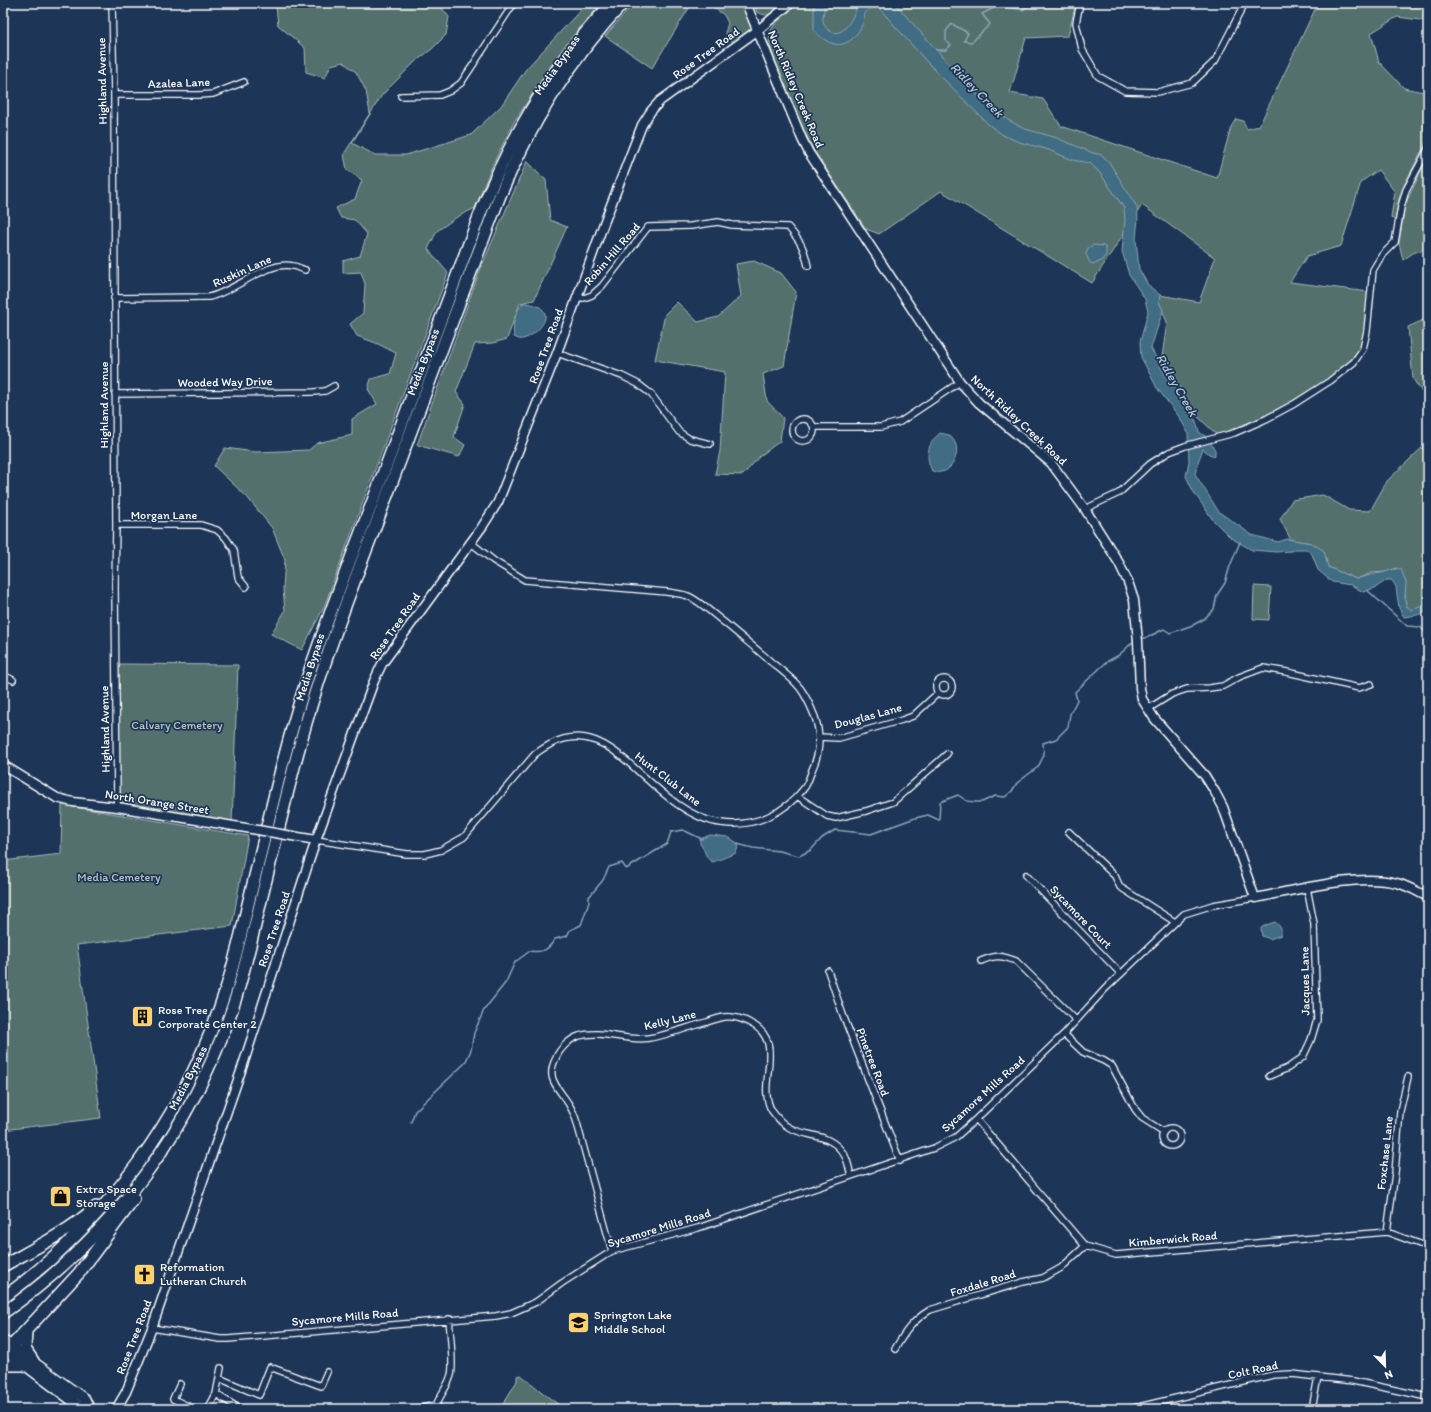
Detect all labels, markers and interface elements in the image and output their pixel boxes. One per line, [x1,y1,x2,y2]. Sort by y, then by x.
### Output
street label: Rose Tree Road [670,24,742,82]
street label: North Ridley Creek Road [765,28,827,150]
street label: Media Bypass [531,32,583,98]
street label: Highland Avenue [94,37,110,125]
water label: Ridley Creek [947,60,1008,121]
street label: Azalea Lane [148,75,211,91]
street label: Robin Hill Road [581,219,643,288]
street label: Ruskin Lane [211,252,274,290]
street label: Rose Tree Road [526,306,566,385]
street label: Media Bypass [404,327,442,397]
water label: Ridley Creek [1153,351,1202,420]
street label: Highland Avenue [97,361,111,449]
street label: North Ridley Creek Road [968,372,1070,468]
street label: Wooded Way Drive [177,374,273,390]
street label: Morgan Lane [131,508,198,522]
street label: Rose Tree Road [367,589,424,662]
street label: Media Bypass [292,631,328,703]
street label: Highland Avenue [97,685,113,773]
street label: Douglas Lane [833,700,904,732]
park label: Calvary Cemetery [131,718,223,732]
street label: Hunt Club Lane [632,749,704,809]
street label: North Orange Street [104,787,210,817]
park label: Media Cemetery [77,870,161,884]
street label: Sycamore Court [1047,882,1115,952]
street label: Rose Tree Road [255,889,293,969]
street label: Jacques Lane [1297,946,1313,1016]
place label: Rose Tree Corporate Center 2 [158,1003,257,1031]
building icon: Rose Tree Corporate Center 2 [129,1004,155,1030]
street label: Kelly Lane [643,1007,698,1033]
street label: Pinetree Road [854,1026,893,1098]
street label: Media Bypass [166,1044,210,1112]
street label: Sycamore Mills Road [939,1053,1028,1135]
street label: Foxchase Lane [1374,1115,1396,1190]
place label: Extra Space Storage [76,1182,137,1210]
shop icon: Extra Space Storage [48,1183,74,1209]
street label: Sycamore Mills Road [606,1205,713,1250]
street label: Kimberwick Road [1128,1228,1218,1250]
place label: Reformation Lutheran Church [160,1260,246,1288]
church icon: Reformation Lutheran Church [132,1261,158,1287]
street label: Foxdale Road [948,1266,1018,1300]
street label: Rose Tree Road [113,1297,155,1376]
street label: Sycamore Mills Road [291,1305,399,1329]
place label: Springton Lake Middle School [594,1308,672,1336]
school or university icon: Springton Lake Middle School [565,1309,591,1335]
north arrow [1365,1346,1405,1386]
street label: Colt Road [1227,1358,1280,1382]
text: N [1383,1367,1395,1382]

